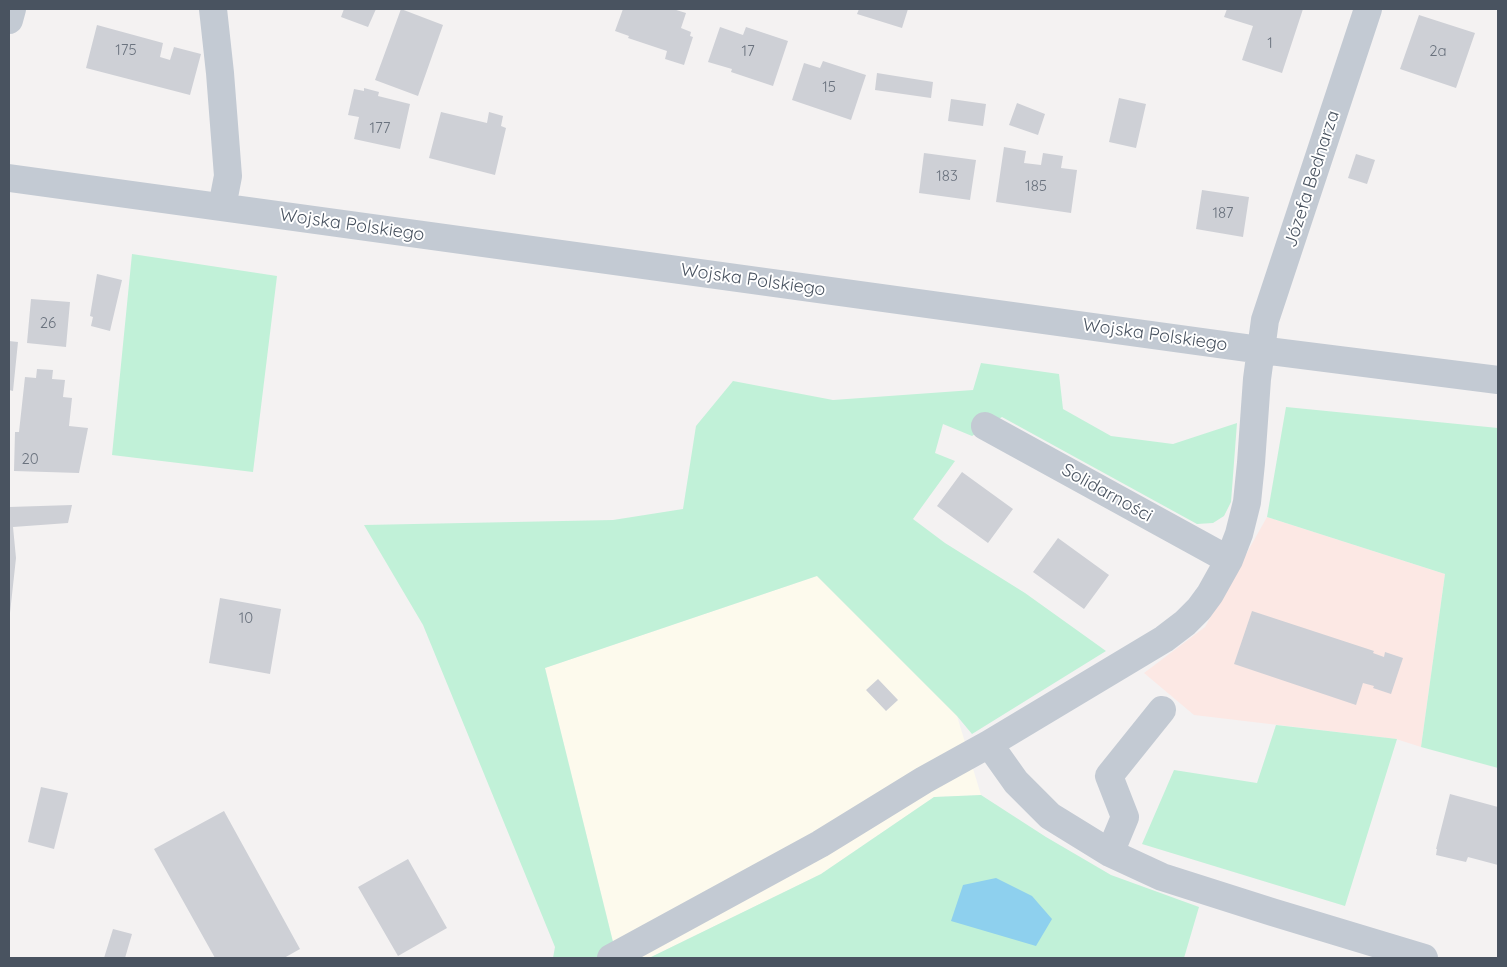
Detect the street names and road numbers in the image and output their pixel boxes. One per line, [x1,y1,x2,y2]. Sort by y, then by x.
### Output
street label: Józefa Bednarza [1280,108,1344,250]
street label: Wojska Polskiego [278,204,426,246]
street label: Wojska Polskiego [679,259,827,301]
street label: Wojska Polskiego [1081,314,1229,356]
street label: Solidarności [1058,459,1156,527]

